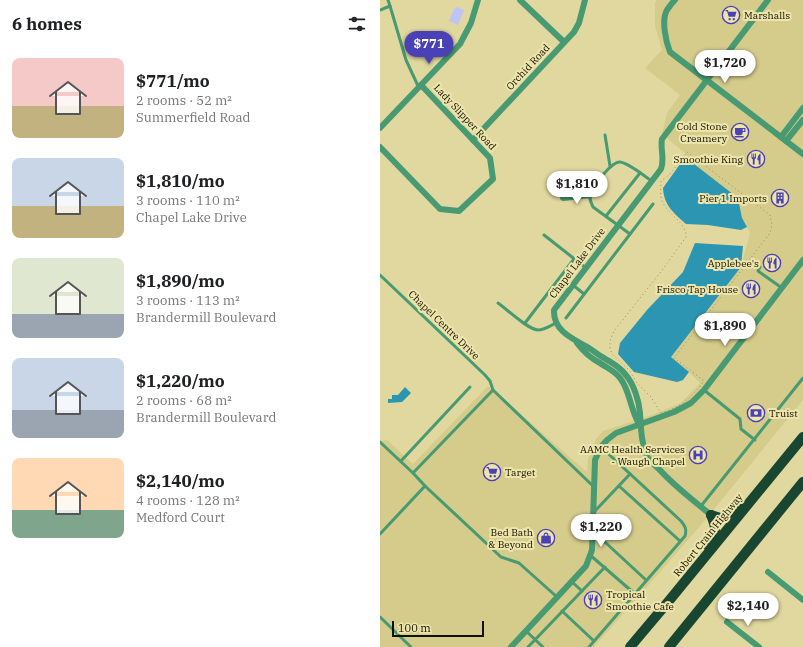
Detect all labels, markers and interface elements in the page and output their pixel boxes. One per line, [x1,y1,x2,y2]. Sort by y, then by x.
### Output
supermarket icon: Marshalls [721,5,741,25]
place label: Marshalls [744,9,790,22]
text: 6 homes [12,13,82,35]
icon: filters [346,13,368,35]
pin: $771 [405,31,453,65]
text: $771 [413,35,445,52]
street label: Orchid Road [503,41,553,93]
pin: $1,720 [692,50,758,84]
text: $1,720 [704,54,746,71]
text: $771/mo [136,70,210,92]
icon: home [44,74,92,122]
street label: Lady Slipper Road [431,81,499,153]
text: 2 rooms · 52 m² [136,92,232,109]
text: Summerfield Road [136,109,250,126]
place label: Cold Stone Creamery [677,120,728,145]
cafe icon: Cold Stone Creamery [730,122,750,142]
restaurant icon: Smoothie King [746,149,766,169]
place label: Smoothie King [674,153,744,166]
text: $1,810/mo [136,170,225,192]
pin: $1,810 [544,171,610,205]
icon: home [44,174,92,222]
text: $1,810 [556,175,598,192]
building icon: Pier 1 Imports [770,188,790,208]
text: 3 rooms · 110 m² [136,192,240,209]
place label: Pier 1 Imports [699,192,767,205]
text: Chapel Lake Drive [136,209,247,226]
street label: Chapel Lake Drive [546,225,608,301]
restaurant icon: Applebee's [762,253,782,273]
place label: Applebee's [708,257,759,270]
text: $1,890/mo [136,270,225,292]
icon: home [44,274,92,322]
restaurant icon: Frisco Tap House [741,279,761,299]
place label: Frisco Tap House [657,283,738,296]
street label: Chapel Centre Drive [406,288,482,362]
text: 3 rooms · 113 m² [136,292,240,309]
text: Brandermill Boulevard [136,309,276,326]
pin: $1,890 [692,313,758,347]
text: $1,890 [704,317,746,334]
text: $1,220/mo [136,370,225,392]
icon: home [44,374,92,422]
text: 2 rooms · 68 m² [136,392,232,409]
bank icon: Truist [746,403,766,423]
place label: Truist [769,407,798,420]
text: Brandermill Boulevard [136,409,276,426]
place label: AAMC Health Services - Waugh Chapel [580,443,685,468]
hospital icon: AAMC Health Services - Waugh Chapel [688,445,708,465]
supermarket icon: Target [482,462,502,482]
place label: Target [505,466,536,479]
text: $2,140/mo [136,470,225,492]
icon: home [44,474,92,522]
street label: Robert Crain Highway [670,490,746,579]
text: 4 rooms · 128 m² [136,492,240,509]
text: Medford Court [136,509,225,526]
pin: $1,220 [568,514,634,548]
text: $1,220 [580,518,622,535]
place label: Bed Bath & Beyond [488,526,533,551]
shop icon: Bed Bath & Beyond [536,528,556,548]
place label: Tropical Smoothie Cafe [606,588,674,613]
restaurant icon: Tropical Smoothie Cafe [583,590,603,610]
pin: $2,140 [715,593,781,627]
text: $2,140 [727,597,769,614]
scale bar [392,619,484,638]
text: 100 m [398,621,431,635]

